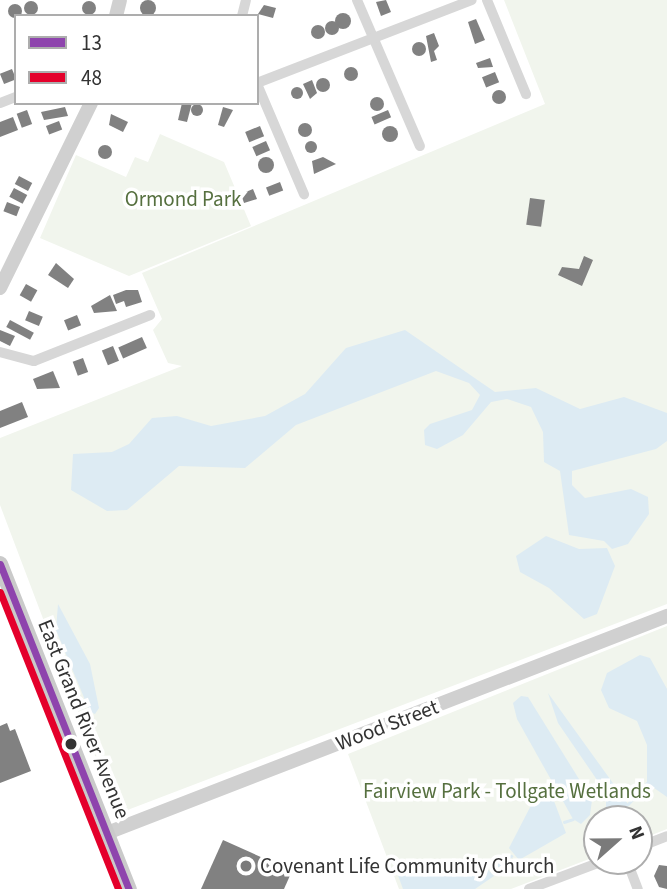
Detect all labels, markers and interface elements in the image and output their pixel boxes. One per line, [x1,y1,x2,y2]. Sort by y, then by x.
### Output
legend [14,14,259,105]
text: 13 [81,28,102,58]
text: 48 [81,63,102,93]
park label: Ormond Park [125,186,241,212]
street label: East Grand River Avenue [33,616,135,822]
street label: Wood Street [332,694,442,756]
unlabelled marker [64,737,78,751]
park label: Fairview Park - Tollgate Wetlands [363,778,651,804]
north arrow [583,805,653,875]
text: N [621,822,651,844]
place label: Covenant Life Community Church [260,853,554,879]
marker: Covenant Life Community Church [238,858,254,874]

